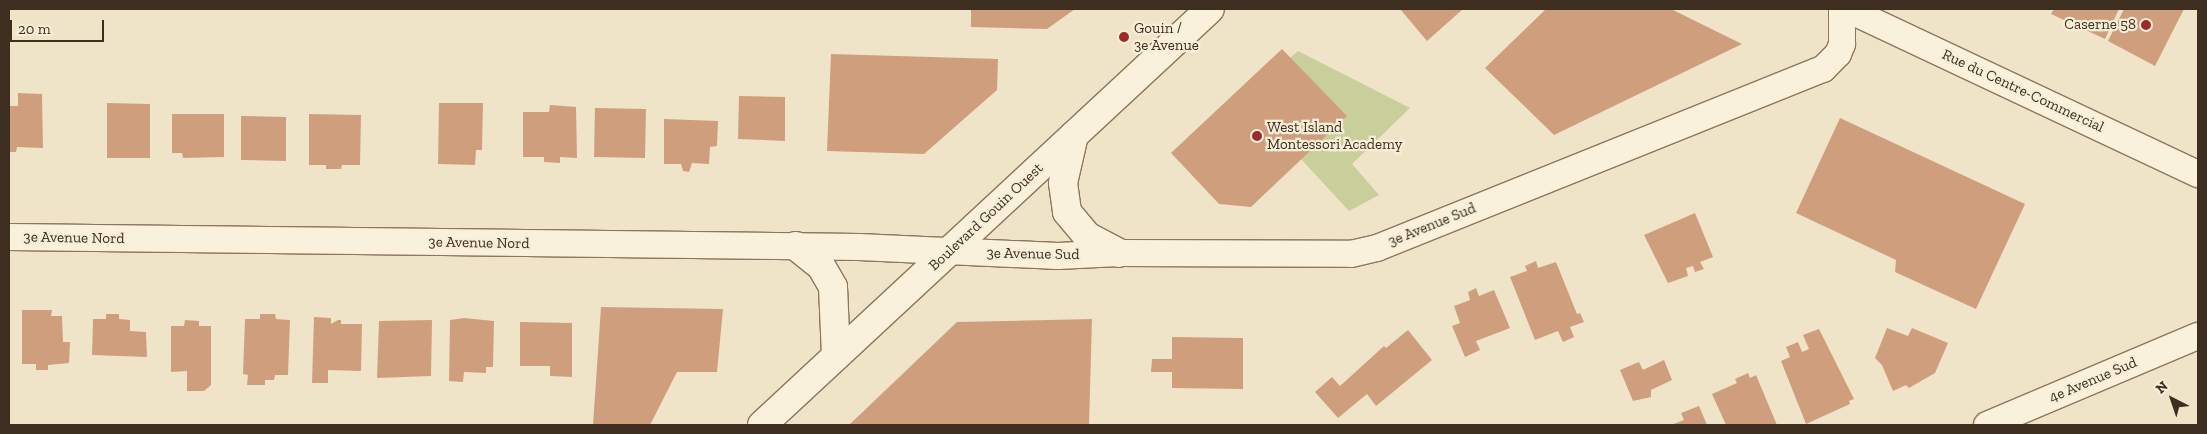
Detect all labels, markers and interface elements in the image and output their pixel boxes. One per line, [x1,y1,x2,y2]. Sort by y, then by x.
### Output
scale bar [12,10,106,42]
place label: Caserne 58 [2064,16,2136,34]
place label: Gouin / 3e Avenue [1134,19,1199,54]
marker: Caserne 58 [2140,19,2152,31]
text: 20 m [18,20,51,38]
marker: Gouin / 3e Avenue [1118,31,1130,43]
street label: Rue du Centre-Commercial [1939,46,2107,136]
place label: West Island Montessori Academy [1267,118,1403,153]
marker: West Island Montessori Academy [1251,130,1263,142]
street label: Boulevard Gouin Ouest [925,159,1047,275]
street label: 3e Avenue Sud [1385,199,1479,251]
street label: 3e Avenue Nord [23,228,125,248]
street label: 3e Avenue Nord [428,233,530,253]
street label: 3e Avenue Sud [986,244,1080,264]
street label: 4e Avenue Sud [2046,353,2140,407]
north arrow [2147,374,2197,424]
text: N [2152,377,2171,397]

